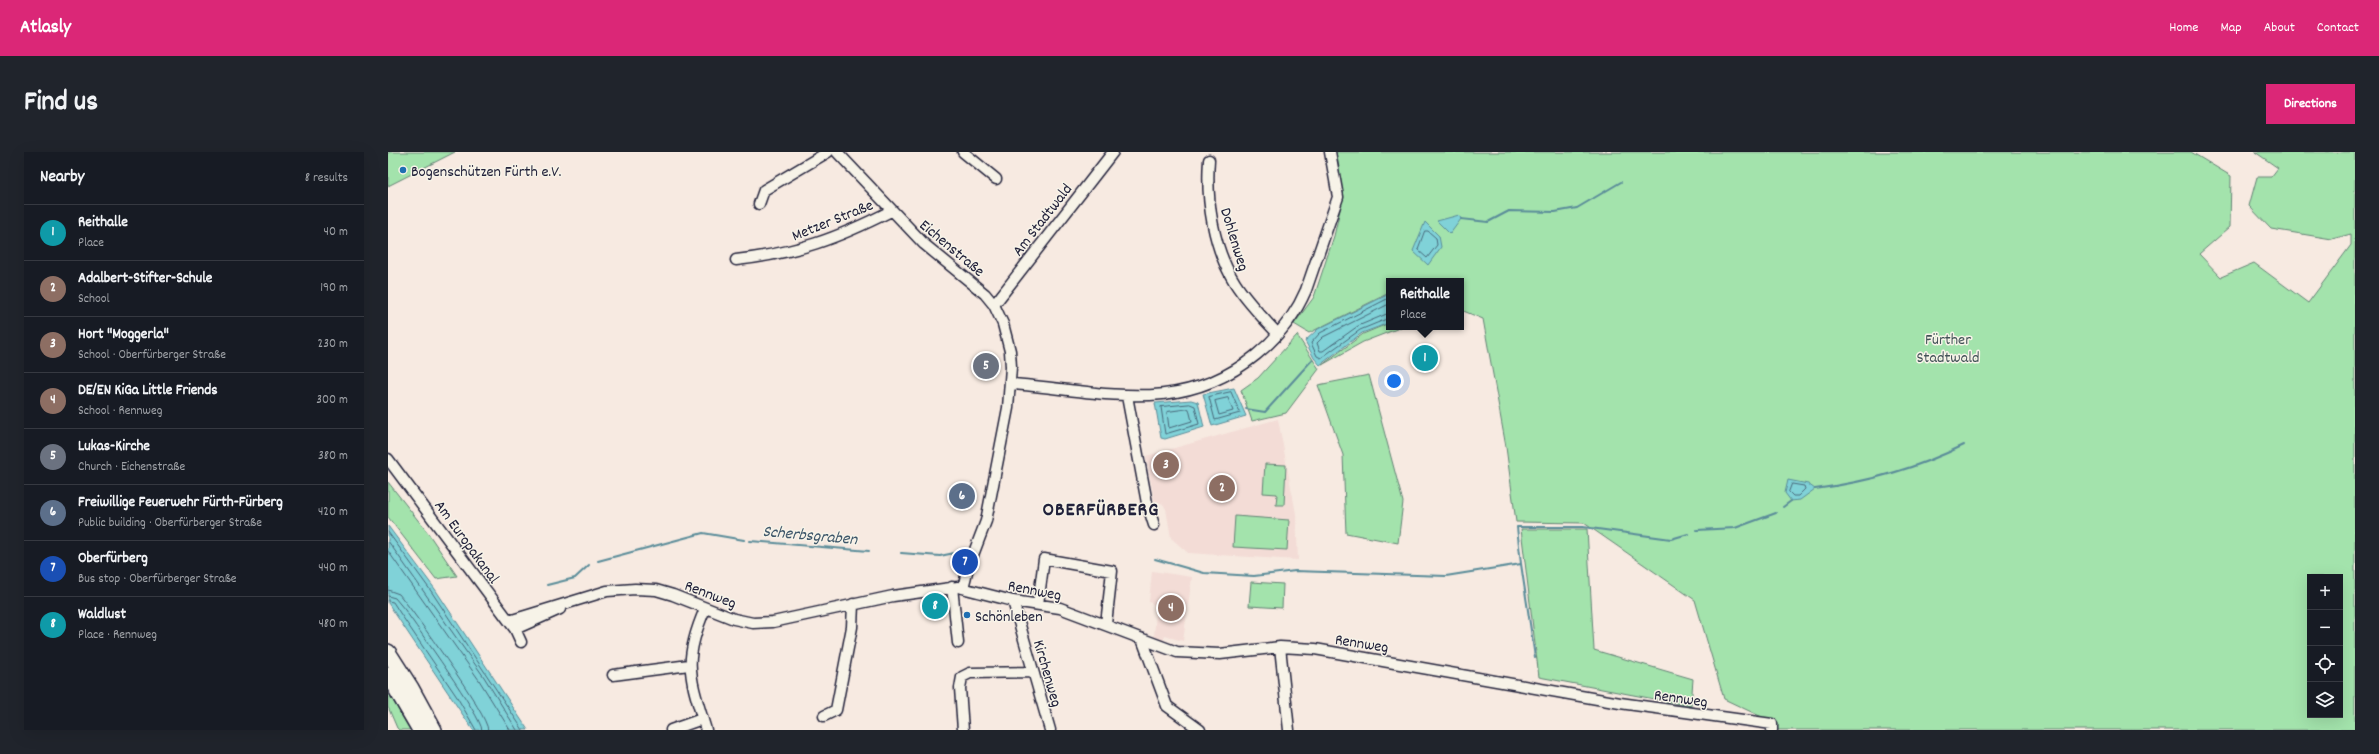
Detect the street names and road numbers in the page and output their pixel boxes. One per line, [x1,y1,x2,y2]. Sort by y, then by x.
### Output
street label: Am Stadtwald [1007,179,1079,262]
street label: Metzer Straße [789,195,877,248]
street label: Dohlenweg [1213,205,1254,274]
street label: Eichenstraße [914,215,989,283]
street label: Am Europakanal [428,496,504,589]
street label: Rennweg [681,575,739,616]
street label: Rennweg [1006,575,1063,608]
street label: Rennweg [1333,629,1390,660]
street label: Kirchenweg [1026,637,1067,710]
street label: Rennweg [1652,684,1709,715]

